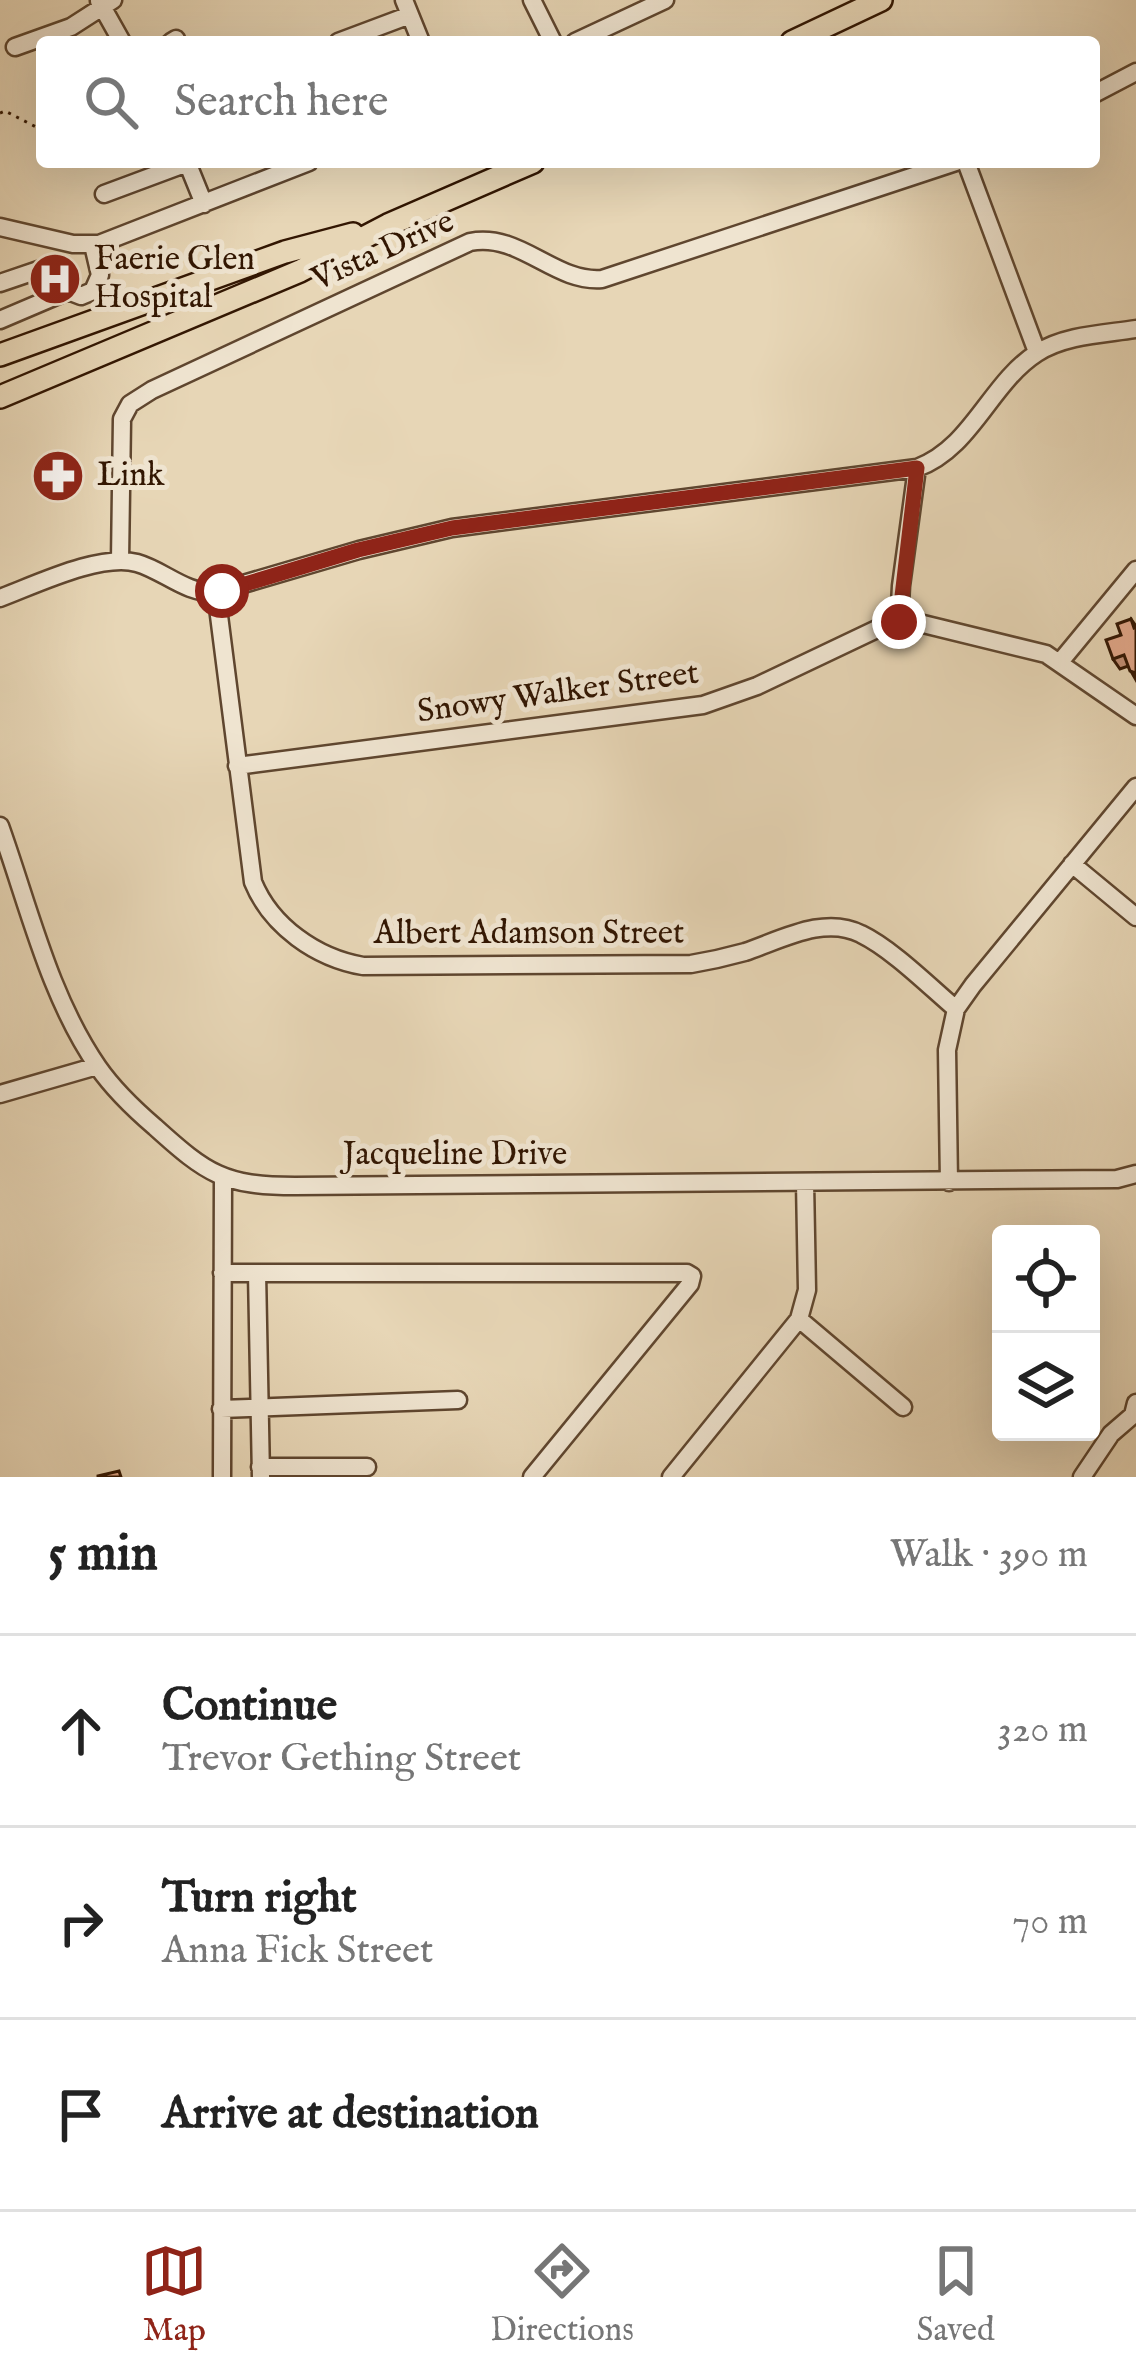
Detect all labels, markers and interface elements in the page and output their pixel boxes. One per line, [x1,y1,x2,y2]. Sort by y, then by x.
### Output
search box [36,36,1100,168]
icon: search [78,69,144,135]
text: Search here [174,74,388,131]
street label: Vista Drive [304,201,461,301]
place label: Faerie Glen Hospital [94,239,255,319]
hospital icon: Faerie Glen Hospital [27,251,83,307]
pharmacy icon: Link [30,448,86,504]
place label: Link [97,455,165,497]
route start [195,564,249,618]
route end [872,595,926,649]
street label: Snowy Walker Street [415,652,701,734]
street label: Albert Adamson Street [373,913,684,955]
street label: Jacqueline Drive [339,1134,567,1176]
map controls [992,1225,1100,1441]
button: locate [992,1225,1100,1333]
button: layers [992,1333,1100,1441]
text: 5 min [48,1523,158,1588]
text: Walk · 390 m [890,1531,1088,1580]
text: Continue [162,1678,337,1735]
icon: ahead [48,1698,114,1764]
text: 320 m [997,1706,1088,1755]
text: Trevor Gething Street [162,1735,521,1784]
text: Turn right [162,1870,357,1927]
icon: right [48,1890,114,1956]
text: 70 m [1012,1898,1088,1947]
text: Anna Fick Street [162,1927,433,1976]
icon: arrive [48,2082,114,2148]
text: Arrive at destination [162,2086,539,2143]
tab: Map [141,2238,207,2352]
tab: Directions [490,2238,634,2352]
tab: Saved [917,2238,995,2352]

